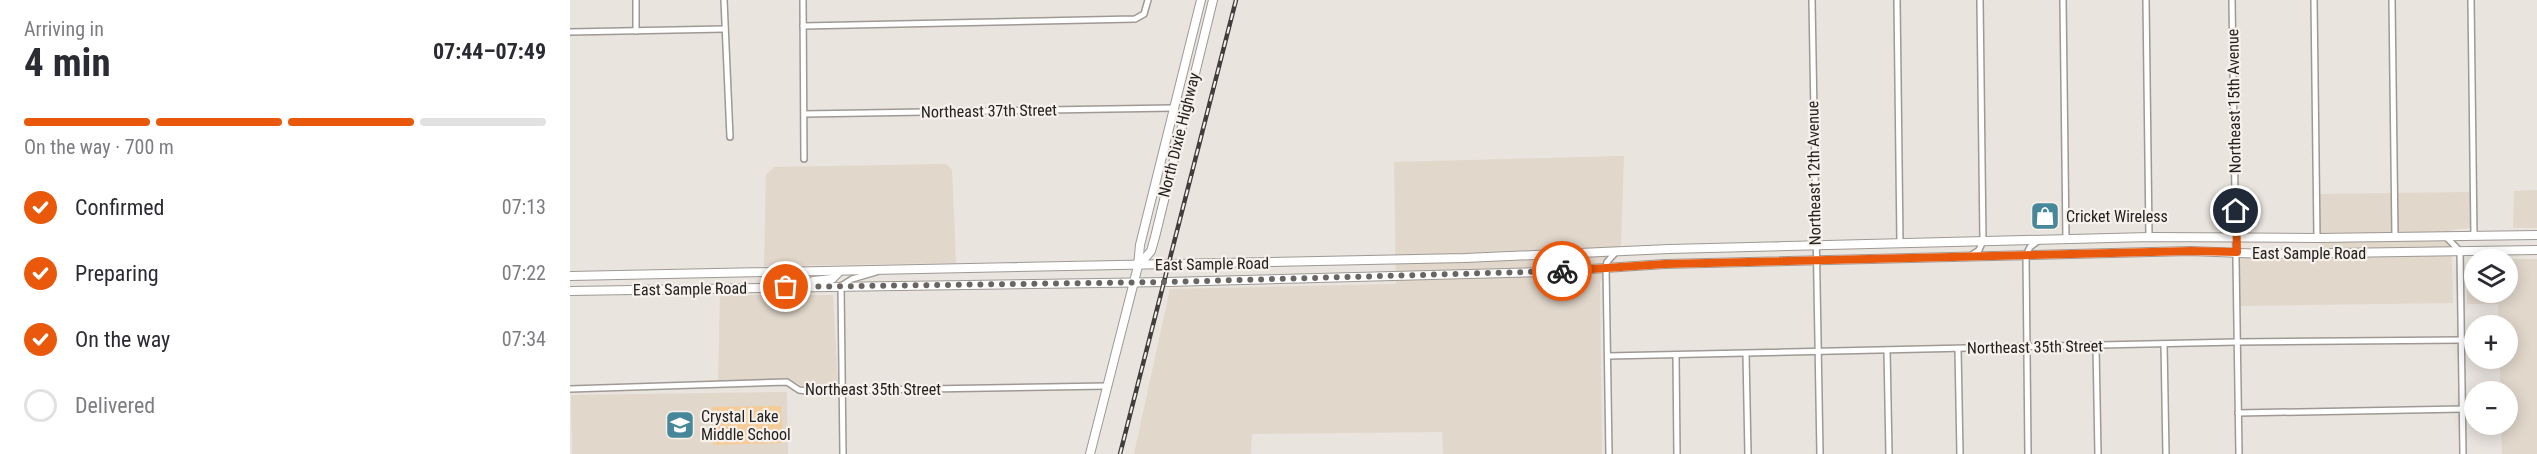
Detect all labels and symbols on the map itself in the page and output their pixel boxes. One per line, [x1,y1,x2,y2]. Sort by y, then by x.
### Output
street label: Northeast 15th Avenue [2223,29,2245,173]
street label: North Dixie Highway [1154,70,1204,199]
street label: Northeast 37th Street [921,100,1057,122]
street label: Northeast 12th Avenue [1803,101,1825,245]
pin [2210,185,2261,236]
shop icon: Cricket Wireless [2029,200,2061,232]
place label: Cricket Wireless [2066,207,2168,226]
courier [1532,241,1592,301]
street label: East Sample Road [2252,244,2366,263]
street label: East Sample Road [1155,254,1269,274]
pin [760,261,811,312]
street label: East Sample Road [633,279,747,299]
street label: Northeast 35th Street [1967,336,2103,358]
street label: Northeast 35th Street [805,380,941,399]
place label: Crystal Lake Middle School [701,407,791,444]
school or university icon: Crystal Lake Middle School [664,409,696,441]

